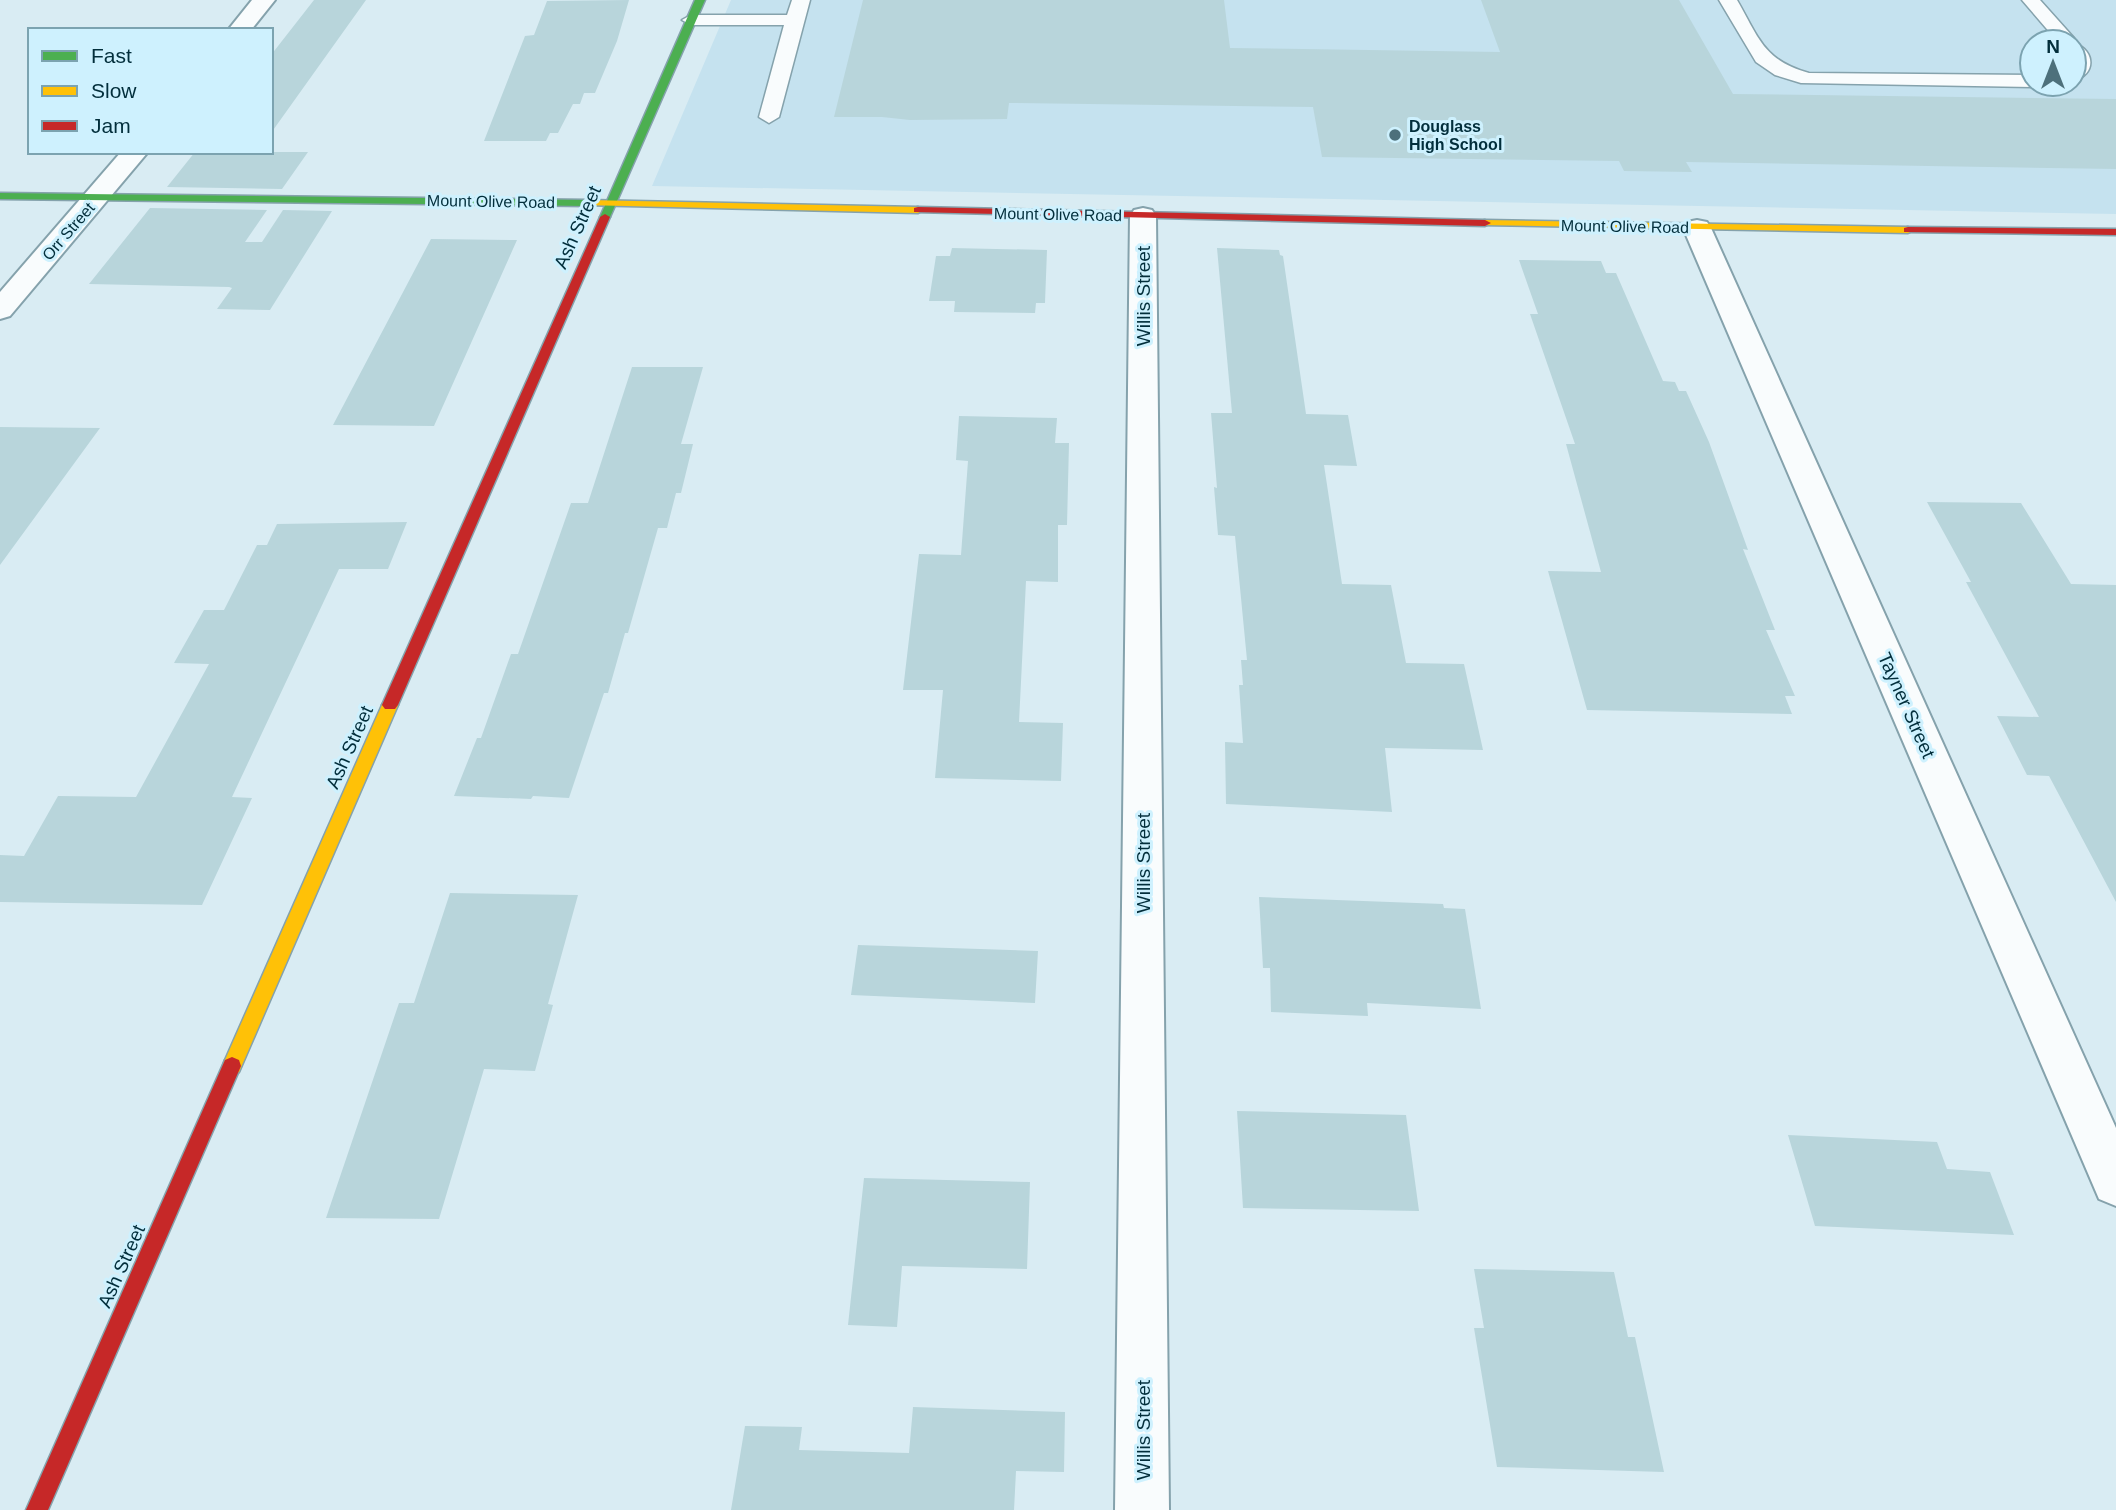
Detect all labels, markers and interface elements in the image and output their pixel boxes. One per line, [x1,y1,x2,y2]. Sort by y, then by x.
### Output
legend [28,28,273,154]
north arrow [2018,28,2088,98]
text: N [2046,36,2060,57]
text: Fast [91,44,132,67]
text: Slow [91,79,137,102]
text: Jam [91,114,131,137]
place label: Douglass High School [1409,118,1502,153]
marker: Douglass High School [1387,127,1403,143]
street label: Ash Street [550,182,605,272]
street label: Mount Olive Road [427,192,555,211]
street label: Orr Street [39,199,98,263]
street label: Mount Olive Road [994,205,1122,224]
street label: Mount Olive Road [1561,217,1689,236]
street label: Willis Street [1133,245,1154,346]
street label: Tayner Street [1874,649,1939,762]
street label: Ash Street [322,702,377,792]
street label: Willis Street [1133,812,1154,913]
street label: Ash Street [94,1221,149,1311]
street label: Willis Street [1133,1379,1154,1480]

